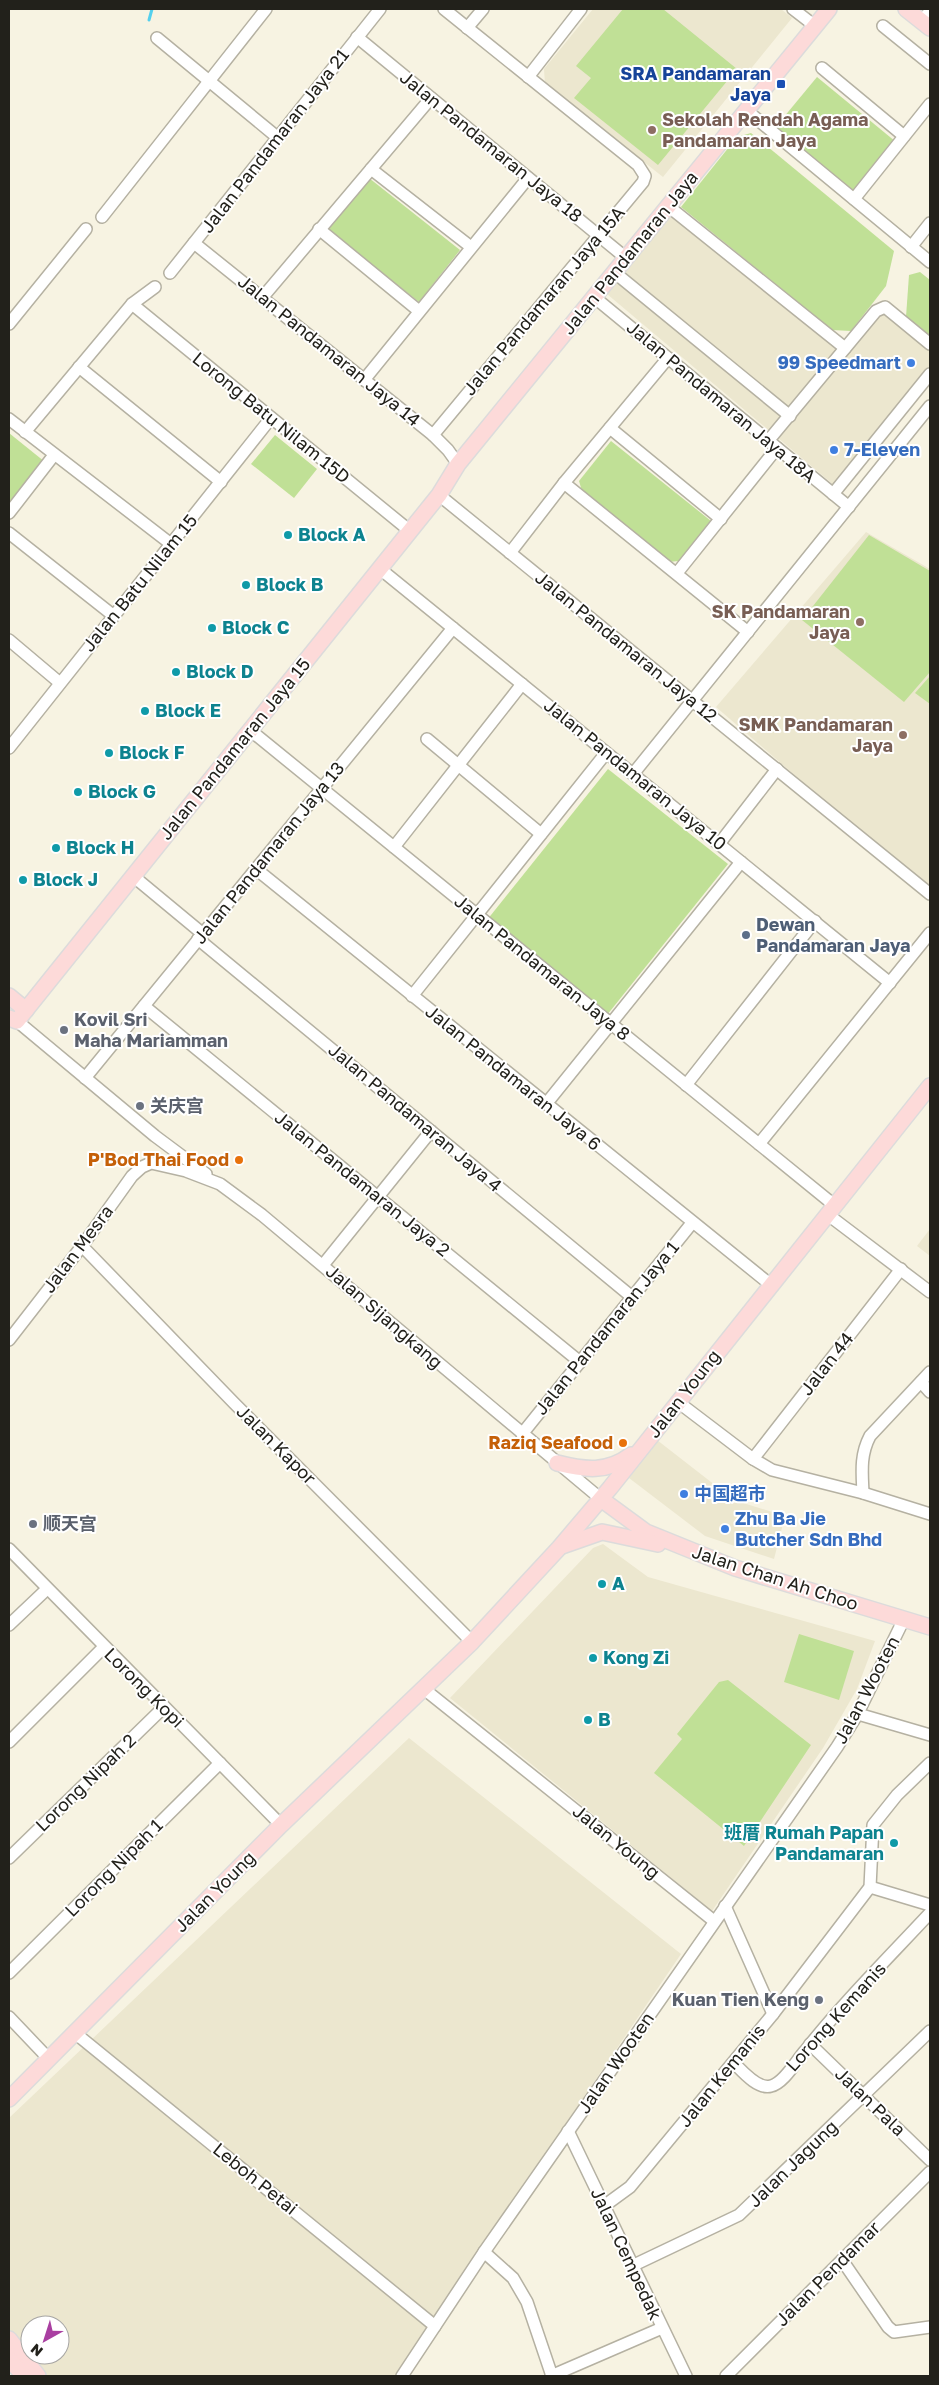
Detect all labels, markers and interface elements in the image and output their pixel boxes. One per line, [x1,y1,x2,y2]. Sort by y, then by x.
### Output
street label: Jalan Pandamaran Jaya 21 [195,44,353,237]
place label: SRA Pandamaran Jaya [620,62,771,105]
street label: Jalan Pandamaran Jaya 18 [396,66,587,227]
marker: SRA Pandamaran Jaya [775,78,787,90]
place label: Sekolah Rendah Agama Pandamaran Jaya [662,108,868,151]
marker: Sekolah Rendah Agama Pandamaran Jaya [646,124,658,136]
street label: Jalan Pandamaran Jaya [556,166,702,339]
street label: Jalan Pandamaran Jaya 15A [458,201,629,399]
street label: Jalan Pandamaran Jaya 14 [234,270,425,431]
street label: Jalan Pandamaran Jaya 18A [623,316,821,487]
street label: Lorong Batu Nilam 15D [188,347,355,488]
place label: 99 Speedmart [777,351,901,373]
marker: 99 Speedmart [905,357,917,369]
place label: 7-Eleven [844,438,920,460]
marker: 7-Eleven [828,444,840,456]
street label: Jalan Batu Nilam 15 [77,509,201,655]
place label: Block A [298,523,366,545]
marker: Block A [282,529,294,541]
street label: Jalan Pandamaran Jaya 12 [531,566,722,726]
place label: Block B [256,573,324,595]
marker: Block B [240,579,252,591]
place label: SK Pandamaran Jaya [711,600,850,643]
place label: Block C [222,616,290,638]
marker: SK Pandamaran Jaya [854,616,866,628]
marker: Block C [206,622,218,634]
street label: Jalan Pandamaran Jaya 15 [154,653,314,844]
place label: Block D [186,660,254,682]
marker: Block D [170,666,182,678]
street label: Jalan Pandamaran Jaya 10 [540,694,731,855]
place label: Block E [155,699,221,721]
marker: Block E [139,705,151,717]
place label: SMK Pandamaran Jaya [738,713,893,756]
marker: SMK Pandamaran Jaya [897,729,909,741]
place label: Block F [119,741,185,763]
marker: Block F [103,747,115,759]
street label: Jalan Pandamaran Jaya 13 [188,757,348,948]
place label: Block G [88,780,156,802]
marker: Block G [72,786,84,798]
place label: Block H [66,836,134,858]
marker: Block H [50,842,62,854]
place label: Block J [33,868,98,890]
marker: Block J [17,874,29,886]
street label: Jalan Pandamaran Jaya 8 [450,890,635,1045]
place label: Dewan Pandamaran Jaya [756,913,910,956]
marker: Dewan Pandamaran Jaya [740,929,752,941]
street label: Jalan Pandamaran Jaya 6 [421,1000,606,1155]
place label: Kovil Sri Maha Mariamman [74,1008,228,1051]
marker: Kovil Sri Maha Mariamman [58,1024,70,1036]
street label: Jalan Pandamaran Jaya 4 [325,1038,507,1196]
place label: 关庆宫 [150,1094,204,1116]
marker: 关庆宫 [134,1100,146,1112]
street label: Jalan Pandamaran Jaya 2 [271,1106,455,1261]
place label: P'Bod Thai Food [88,1148,229,1170]
marker: P'Bod Thai Food [233,1154,245,1166]
street label: Jalan Mesra [37,1200,117,1297]
street label: Jalan Pandamaran Jaya 1 [529,1236,683,1419]
street label: Jalan Sijangkang [322,1260,448,1373]
street label: Jalan 44 [795,1328,858,1399]
street label: Jalan Young [642,1345,724,1442]
street label: Jalan Kapor [233,1400,321,1488]
place label: Raziq Seafood [488,1431,613,1453]
marker: Raziq Seafood [617,1437,629,1449]
place label: 中国超市 [694,1482,766,1504]
marker: 中国超市 [678,1488,690,1500]
place label: Zhu Ba Jie Butcher Sdn Bhd [735,1507,882,1550]
place label: 顺天宫 [43,1512,97,1534]
marker: 顺天宫 [27,1518,39,1530]
marker: Zhu Ba Jie Butcher Sdn Bhd [719,1523,731,1535]
street label: Jalan Chan Ah Choo [690,1540,861,1614]
place label: A [612,1572,625,1594]
marker: A [596,1578,608,1590]
street label: Jalan Wooten [829,1632,904,1747]
street label: Lorong Kopi [100,1643,189,1732]
place label: Kong Zi [603,1646,669,1668]
marker: Kong Zi [587,1652,599,1664]
place label: B [598,1708,611,1730]
marker: B [582,1714,594,1726]
street label: Lorong Nipah 2 [31,1729,140,1836]
street label: Jalan Young [569,1799,665,1883]
street label: Lorong Nipah 1 [60,1814,167,1921]
place label: 班厝 Rumah Papan Pandamaran [724,1821,884,1864]
marker: 班厝 Rumah Papan Pandamaran [888,1837,900,1849]
street label: Jalan Young [169,1846,259,1936]
street label: Lorong Kemanis [781,1957,890,2075]
place label: Kuan Tien Keng [672,1988,809,2010]
marker: Kuan Tien Keng [813,1994,825,2006]
street label: Jalan Wooten [572,2008,658,2117]
street label: Jalan Kemanis [673,2020,769,2131]
street label: Jalan Pala [831,2062,910,2140]
street label: Jalan Jagung [743,2115,842,2211]
street label: Leboh Petai [209,2138,302,2219]
street label: Jalan Cempedak [587,2184,667,2323]
street label: Jalan Pendamar [770,2216,884,2330]
north arrow [20,2315,70,2365]
text: N [27,2341,46,2360]

